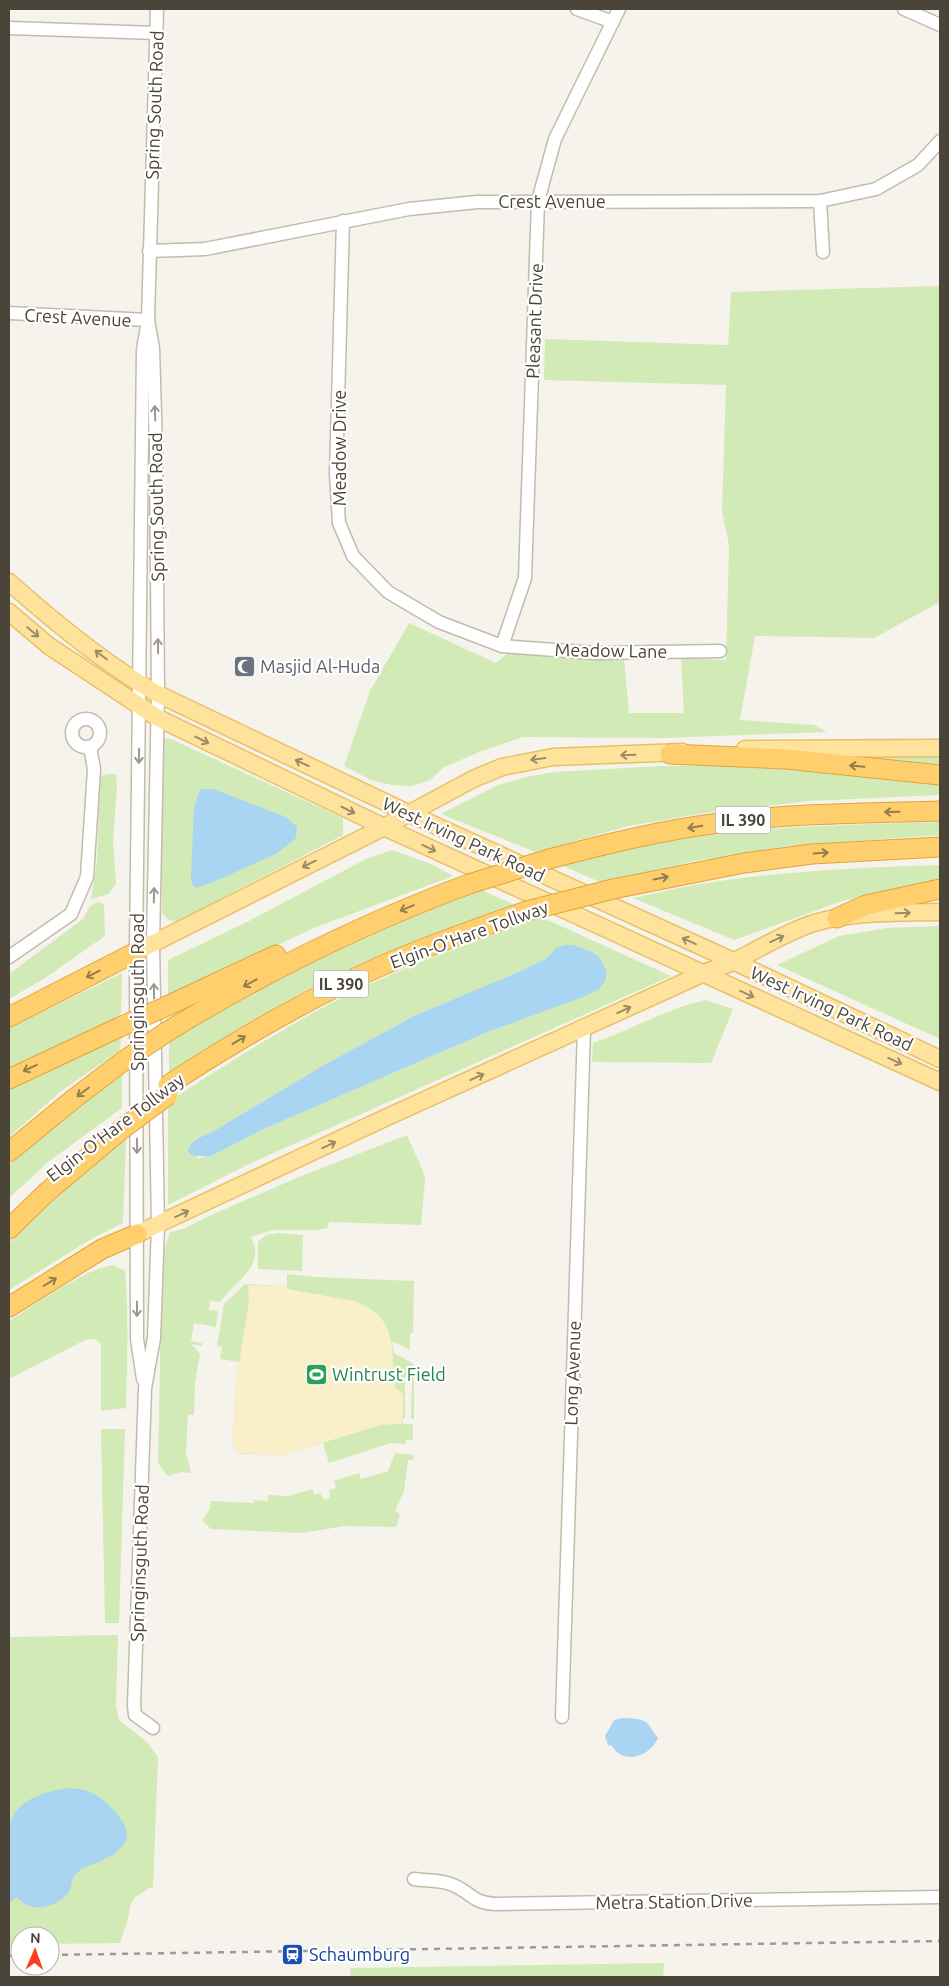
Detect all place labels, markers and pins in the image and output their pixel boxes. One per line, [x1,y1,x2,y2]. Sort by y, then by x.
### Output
mosque icon: Masjid Al-Huda [232,654,256,678]
place label: Masjid Al-Huda [260,656,380,676]
sports icon: Wintrust Field [304,1362,328,1386]
place label: Wintrust Field [332,1364,446,1384]
station icon: Schaumburg [281,1942,305,1966]
place label: Schaumburg [309,1944,410,1964]

